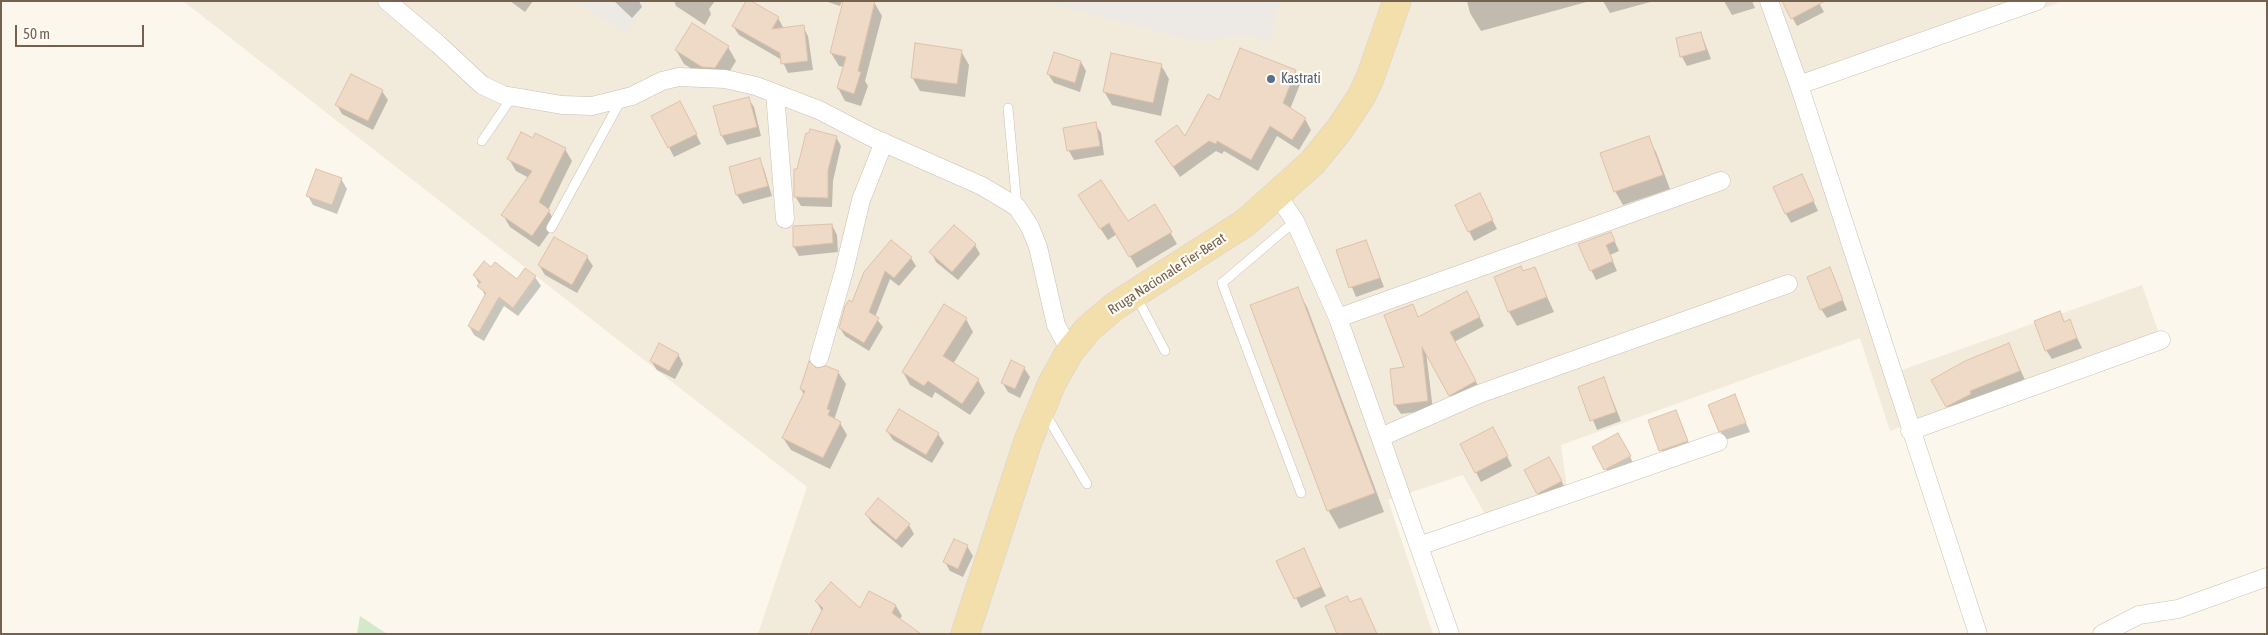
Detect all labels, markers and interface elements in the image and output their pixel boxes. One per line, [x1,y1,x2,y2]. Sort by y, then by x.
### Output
scale bar [18,15,146,47]
text: 50 m [23,25,50,42]
place label: Kastrati [1281,71,1321,87]
marker: Kastrati [1265,73,1277,85]
street label: Rruga Nacionale Fier-Berat [1105,230,1229,318]

